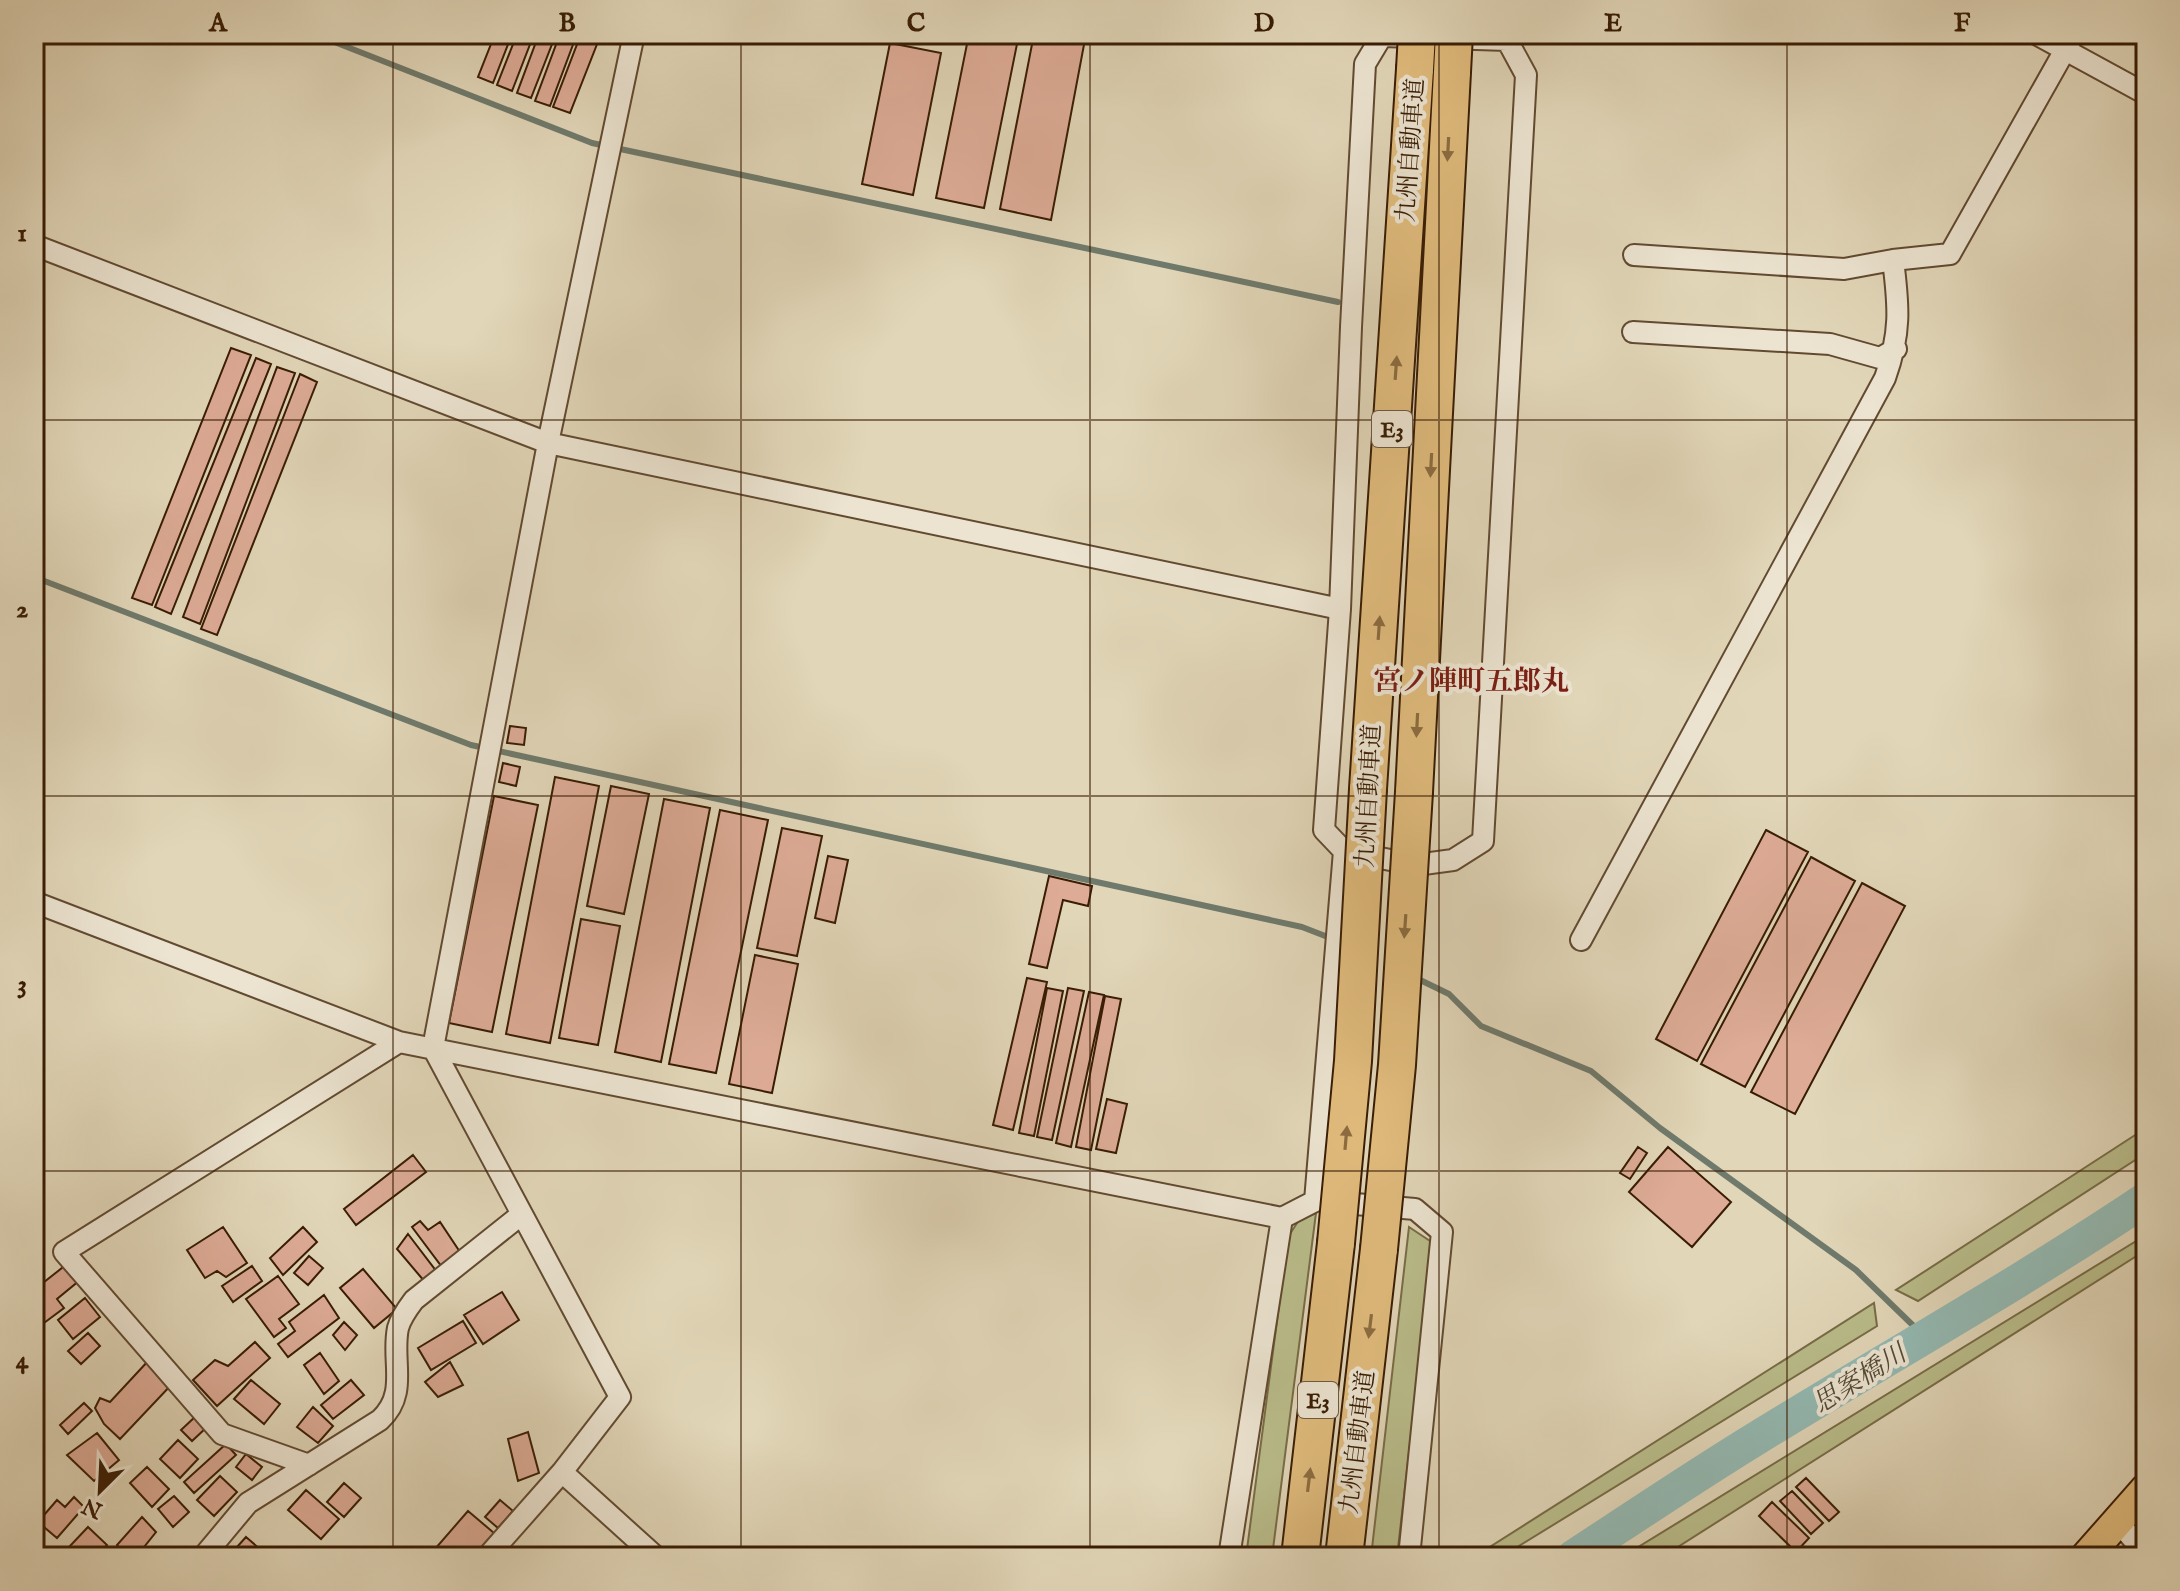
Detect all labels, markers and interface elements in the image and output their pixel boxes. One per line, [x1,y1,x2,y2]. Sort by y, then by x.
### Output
text: A [208,7,228,40]
text: B [558,7,576,40]
text: C [907,7,926,40]
text: D [1254,7,1275,40]
text: E [1604,7,1622,40]
text: F [1954,7,1971,40]
street label: 九州自動車道 [1391,77,1432,223]
one-way arrow [1441,137,1454,162]
text: 1 [17,217,27,250]
one-way arrow [1390,355,1403,380]
road number: E3 [1372,411,1412,447]
one-way arrow [1424,453,1437,478]
text: 2 [16,593,28,626]
one-way arrow [1373,615,1386,640]
district label: 宮ノ陣町五郎丸 [1373,665,1569,700]
one-way arrow [1411,713,1424,738]
street label: 九州自動車道 [1350,723,1389,869]
one-way arrow [1398,914,1411,939]
text: 3 [17,968,27,1001]
one-way arrow [1340,1125,1353,1150]
one-way arrow [1364,1314,1377,1339]
water label: 思案橋川 [1807,1336,1915,1421]
text: 4 [16,1344,30,1377]
street label: 九州自動車道 [1334,1369,1383,1516]
road number: E3 [1298,1382,1338,1418]
north arrow [60,1451,140,1531]
one-way arrow [1302,1467,1315,1492]
text: N [78,1491,108,1525]

